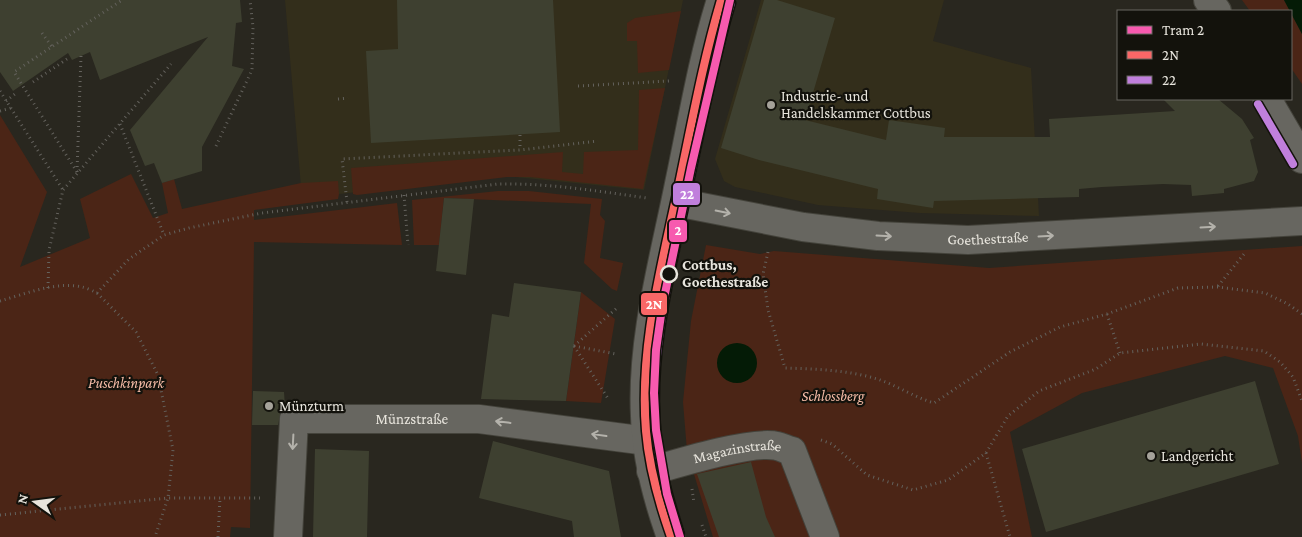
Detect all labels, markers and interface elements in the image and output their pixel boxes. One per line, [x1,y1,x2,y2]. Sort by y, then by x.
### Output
legend [1117,10,1292,100]
text: Tram 2 [1162,22,1204,38]
text: 2N [1162,47,1179,63]
text: 22 [1162,72,1176,88]
place label: Industrie- und Handelskammer Cottbus [781,88,931,121]
marker: Industrie- und Handelskammer Cottbus [765,99,777,111]
line badge: 22 [672,182,701,206]
text: 22 [680,186,694,202]
one-way arrow [715,207,731,217]
line badge: 2 [668,219,688,243]
text: 2 [674,222,682,238]
one-way arrow [1200,223,1216,232]
street label: Goethestraße [947,229,1029,248]
one-way arrow [1038,231,1054,240]
one-way arrow [876,232,892,241]
place label: Cottbus, Goethestraße [682,257,768,290]
marker: Cottbus, Goethestraße [660,265,678,283]
line badge: 2N [640,292,668,316]
text: 2N [646,296,663,312]
park label: Puschkinpark [88,375,166,392]
park label: Schlossberg [802,388,865,405]
place label: Münzturm [279,398,344,414]
marker: Münzturm [263,400,275,412]
street label: Münzstraße [376,411,449,427]
one-way arrow [495,417,511,427]
one-way arrow [591,430,607,440]
one-way arrow [289,434,298,450]
street label: Magazinstraße [691,437,784,467]
place label: Landgericht [1161,448,1235,465]
marker: Landgericht [1145,450,1157,462]
north arrow [10,477,60,527]
text: N [13,492,31,505]

